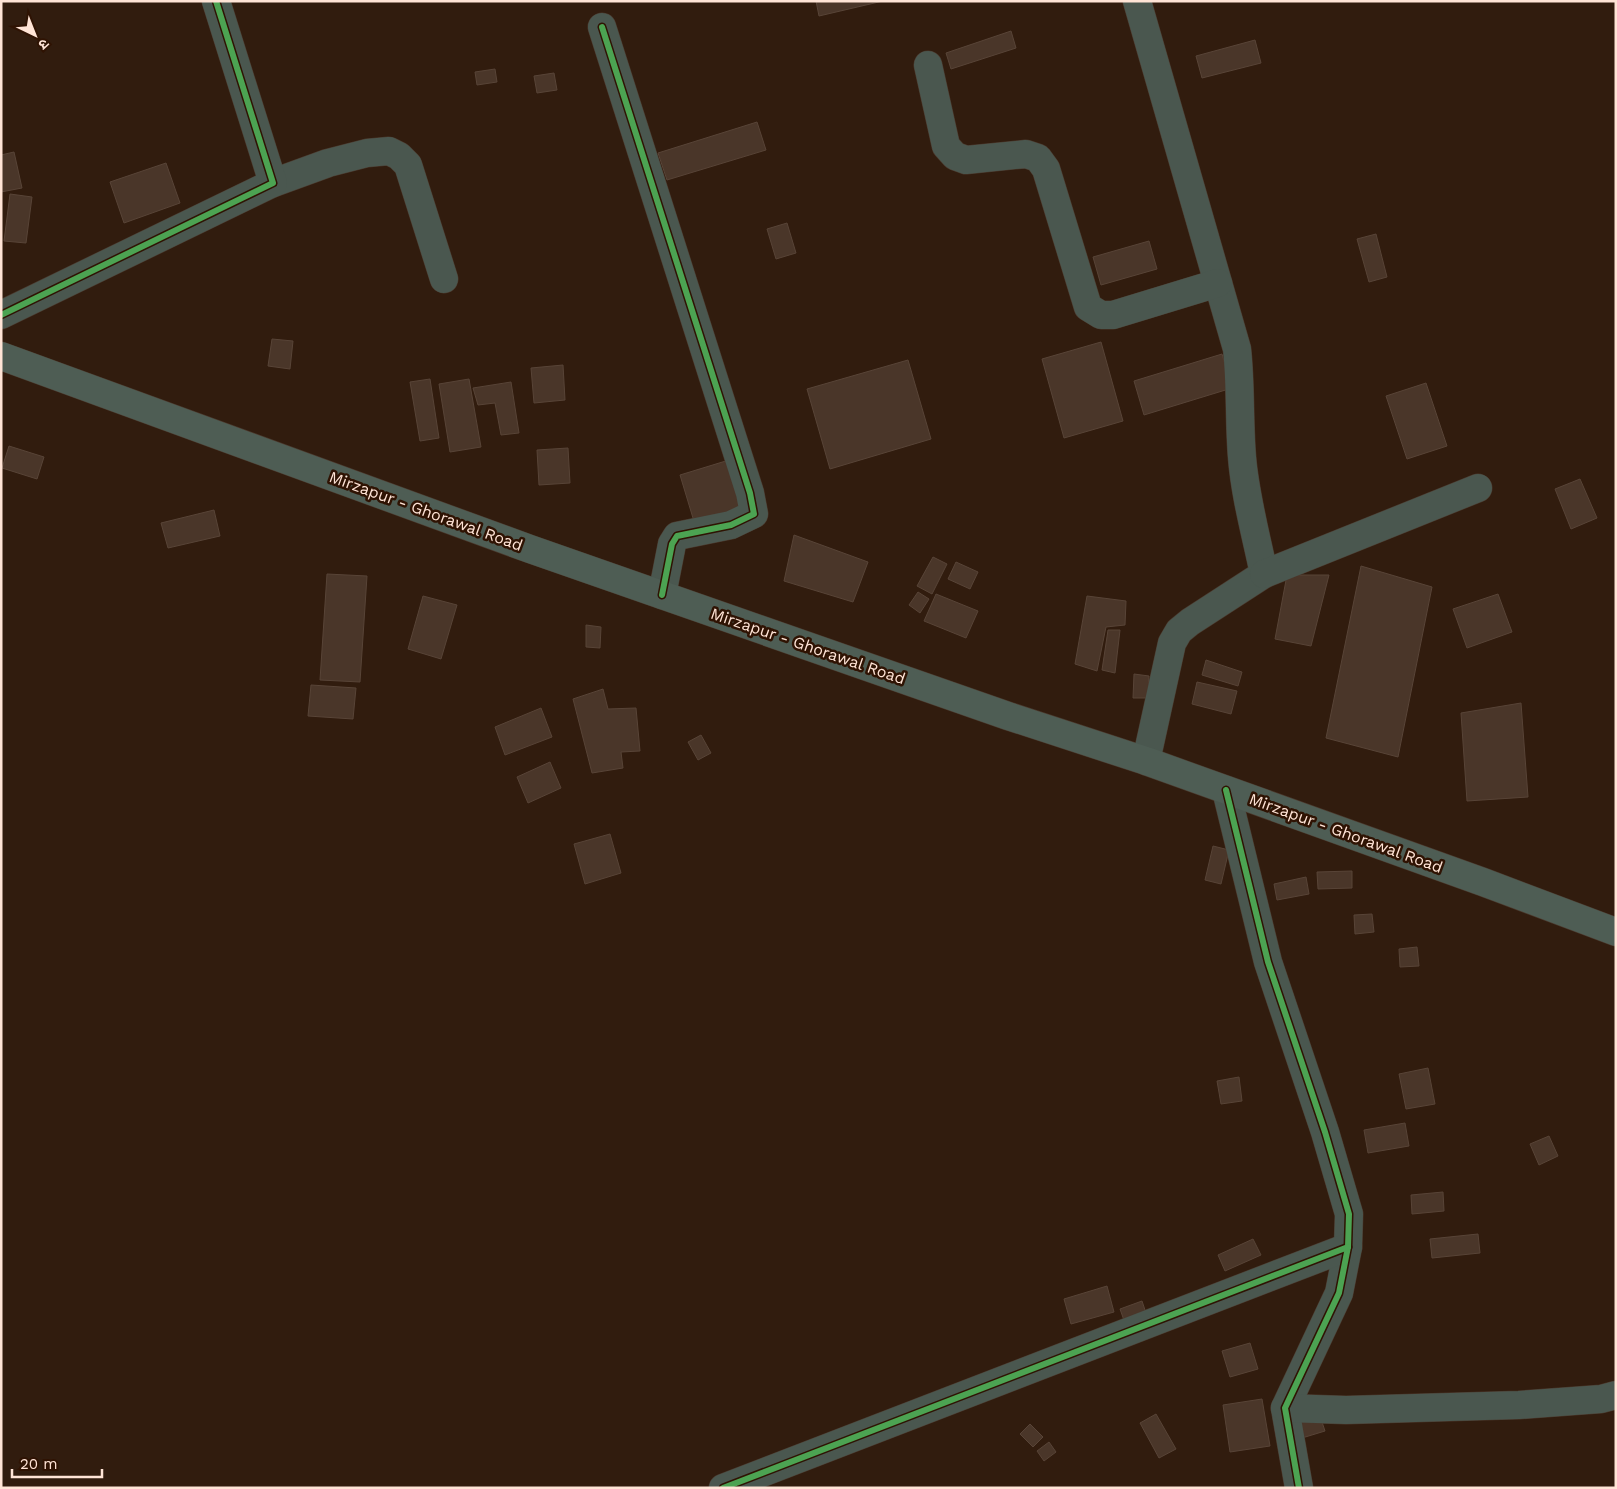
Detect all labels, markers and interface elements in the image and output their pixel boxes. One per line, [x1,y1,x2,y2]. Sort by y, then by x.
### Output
north arrow [10,10,60,60]
text: उ [35,36,52,54]
street label: Mirzapur - Ghorawal Road [327,467,525,555]
street label: Mirzapur - Ghorawal Road [708,604,908,688]
street label: Mirzapur - Ghorawal Road [1247,789,1445,877]
scale bar [12,1446,102,1478]
text: 20 m [20,1455,58,1473]

